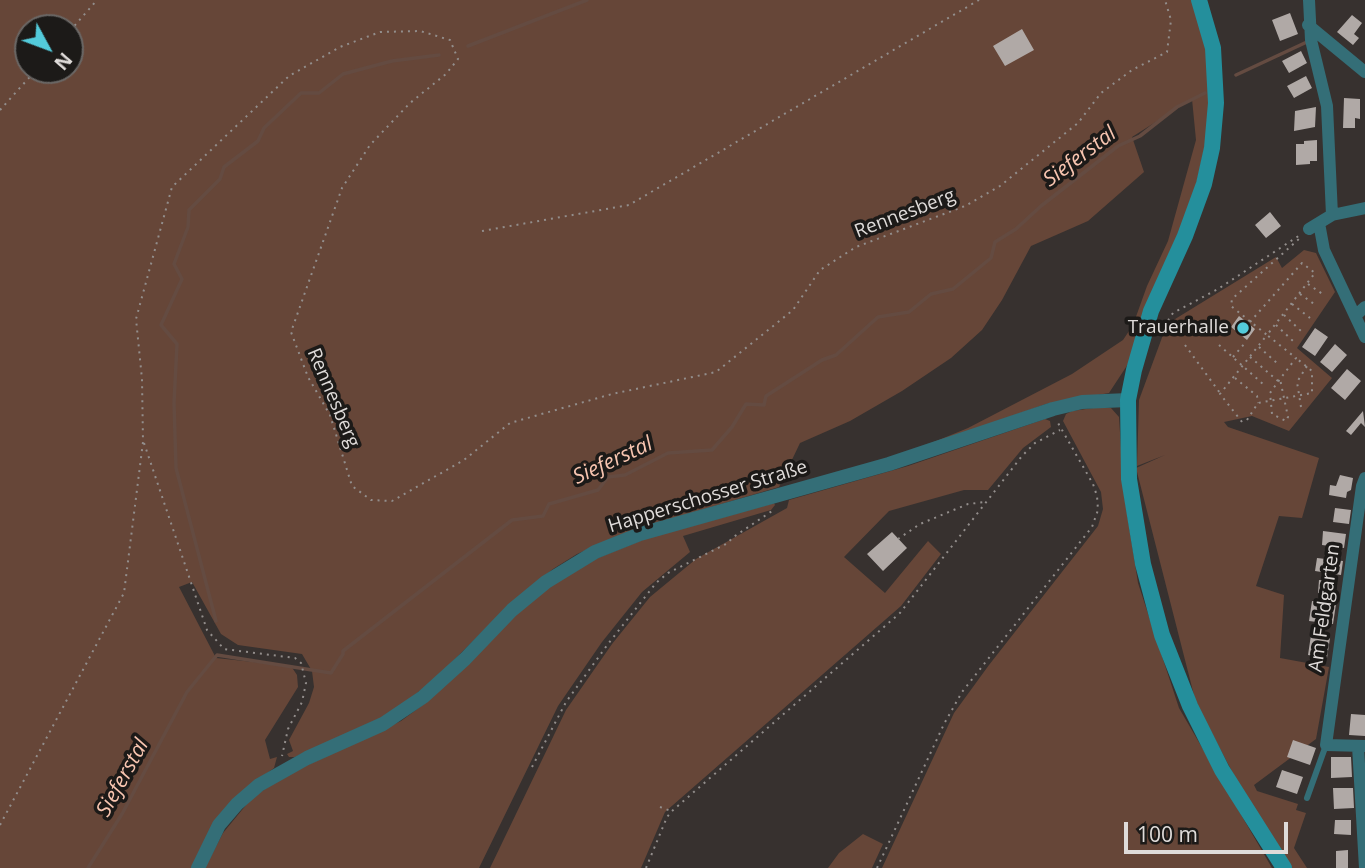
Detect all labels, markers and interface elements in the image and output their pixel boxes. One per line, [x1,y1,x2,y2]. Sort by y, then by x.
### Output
north arrow [14,14,84,84]
text: N [48,47,78,76]
water label: Sieferstal [1039,121,1121,193]
street label: Rennesberg [852,184,958,244]
place label: Trauerhalle [1128,317,1229,339]
marker: Trauerhalle [1235,320,1251,336]
street label: Rennesberg [302,345,364,451]
water label: Sieferstal [569,432,657,490]
street label: Happerschosser Straße [606,456,810,538]
street label: Am Feldgarten [1305,542,1345,674]
water label: Sieferstal [91,735,155,821]
scale bar [1127,808,1292,852]
text: 100 m [1137,820,1198,848]

